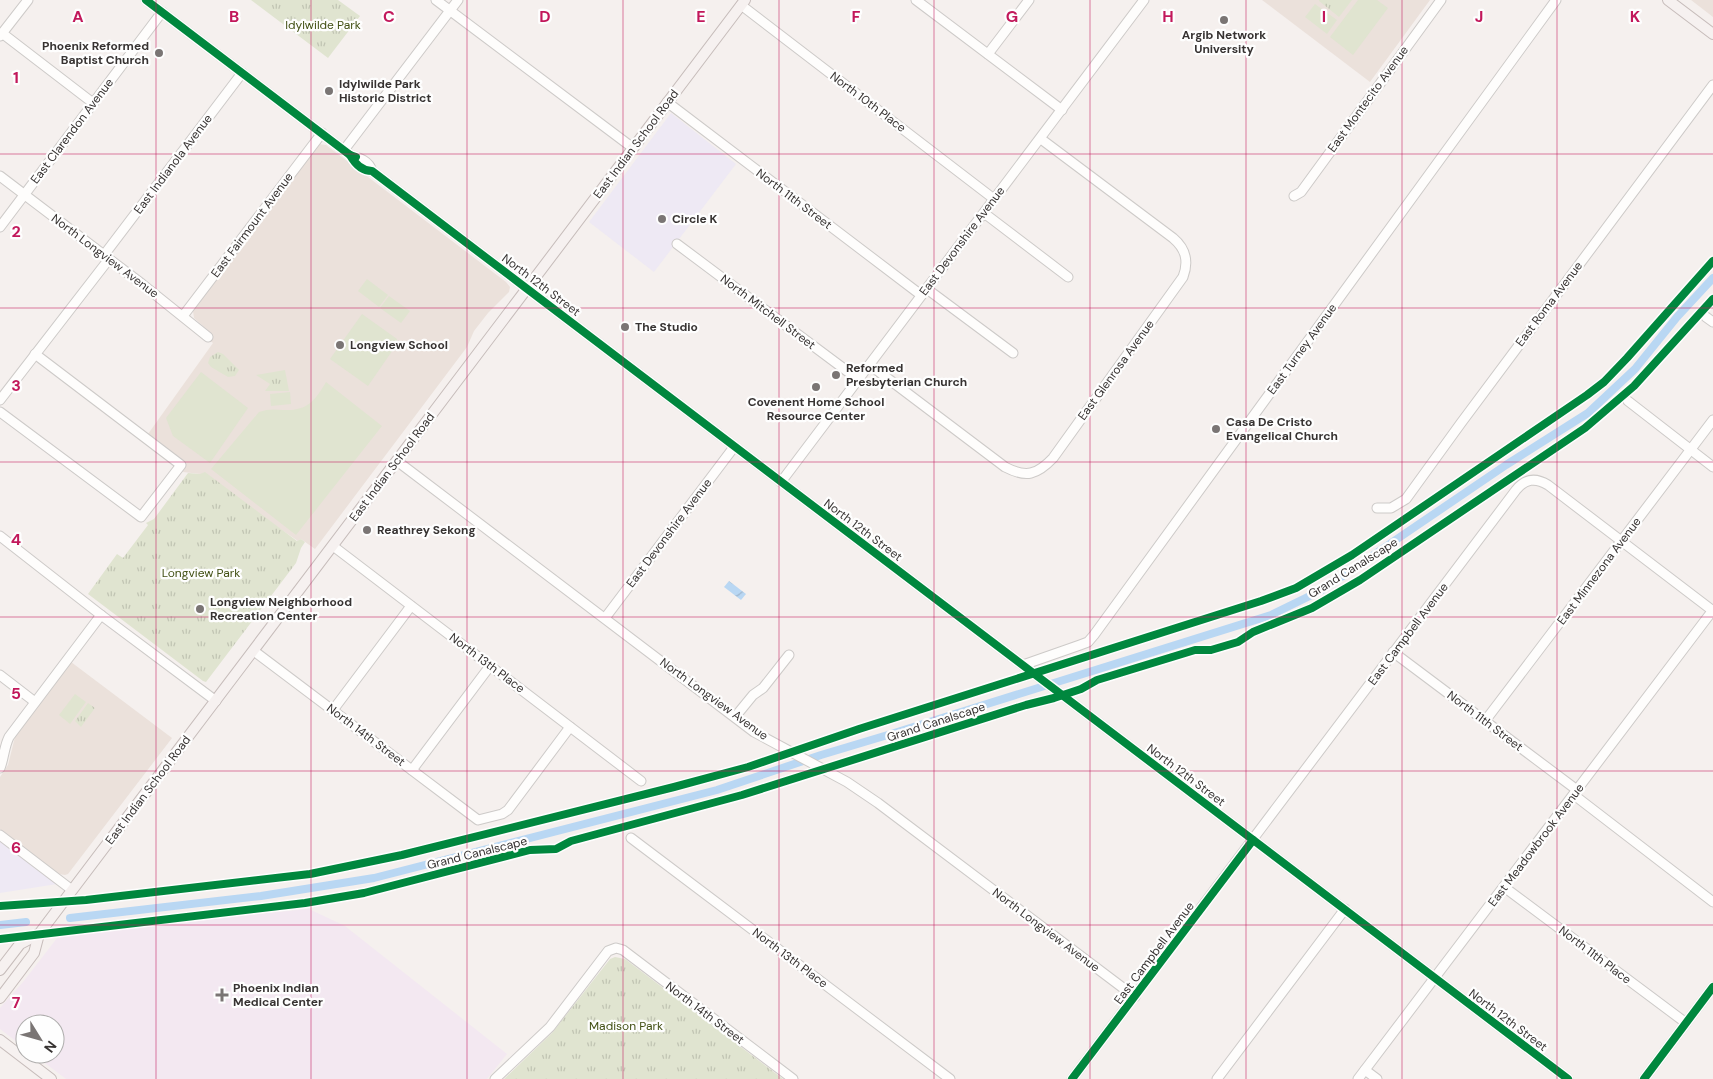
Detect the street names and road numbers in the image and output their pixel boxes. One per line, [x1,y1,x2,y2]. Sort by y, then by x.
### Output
street label: East Montecito Avenue [1324,42,1412,155]
street label: North 10th Place [827,68,909,136]
street label: East Clarendon Avenue [27,75,117,187]
street label: East Indian School Road [590,86,682,202]
street label: East Indianola Avenue [130,111,216,217]
street label: North 11th Street [753,165,835,233]
street label: East Fairmount Avenue [207,169,297,281]
street label: East Devonshire Avenue [916,183,1008,299]
street label: North Longview Avenue [48,210,162,302]
street label: North 12th Street [499,250,584,320]
street label: East Roma Avenue [1512,258,1586,350]
street label: North Mitchell Street [717,271,819,353]
street label: East Turney Avenue [1264,300,1340,398]
street label: East Glenrosa Avenue [1074,316,1158,423]
street label: East Indian School Road [346,409,438,525]
street label: East Devonshire Avenue [623,475,715,591]
street label: North 12th Street [821,495,906,565]
street label: East Minnezona Avenue [1553,514,1645,628]
street label: Grand Canalscape [1305,534,1401,602]
street label: East Campbell Avenue [1364,580,1452,688]
street label: North 13th Place [446,629,528,697]
street label: North Longview Avenue [657,654,772,744]
street label: North 11th Street [1444,687,1526,755]
street label: Grand Canalscape [885,698,987,745]
street label: North 14th Street [323,700,409,770]
street label: East Indian School Road [102,732,194,848]
street label: North 12th Street [1144,740,1229,810]
street label: East Meadowbrook Avenue [1484,780,1588,910]
street label: Grand Canalscape [425,833,529,873]
street label: North Longview Avenue [989,884,1103,976]
street label: East Campbell Avenue [1110,899,1198,1007]
street label: North 11th Place [1556,922,1635,988]
street label: North 13th Place [749,924,831,992]
street label: North 14th Street [662,978,748,1048]
street label: North 12th Street [1466,985,1551,1055]

